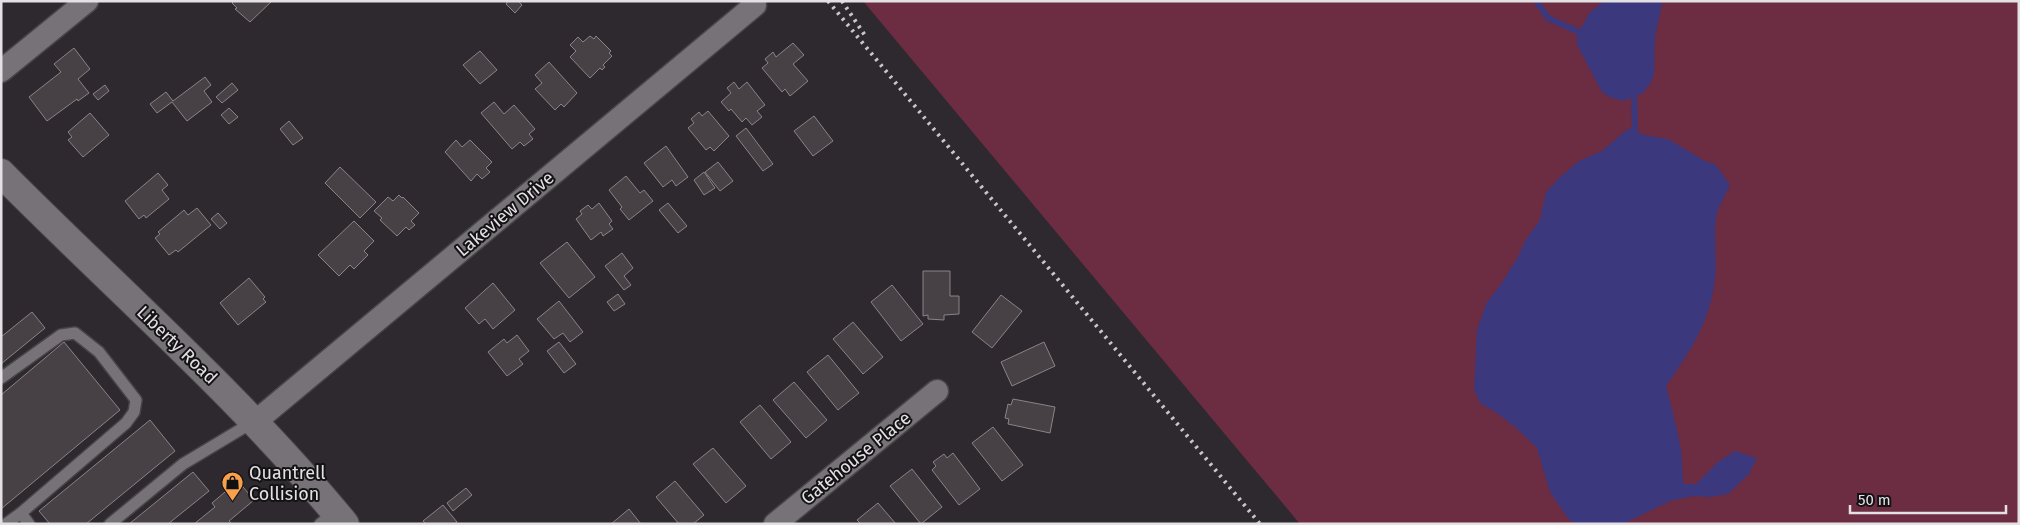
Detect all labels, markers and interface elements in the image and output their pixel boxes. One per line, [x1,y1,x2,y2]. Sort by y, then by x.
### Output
street label: Lakeview Drive [452,167,558,261]
street label: Liberty Road [132,301,222,389]
street label: Gatehouse Place [797,407,915,509]
place label: Quantrell Collision [249,462,326,505]
shop icon: Quantrell Collision [221,471,245,502]
scale bar [1850,482,2006,514]
text: 50 m [1858,491,1891,509]

